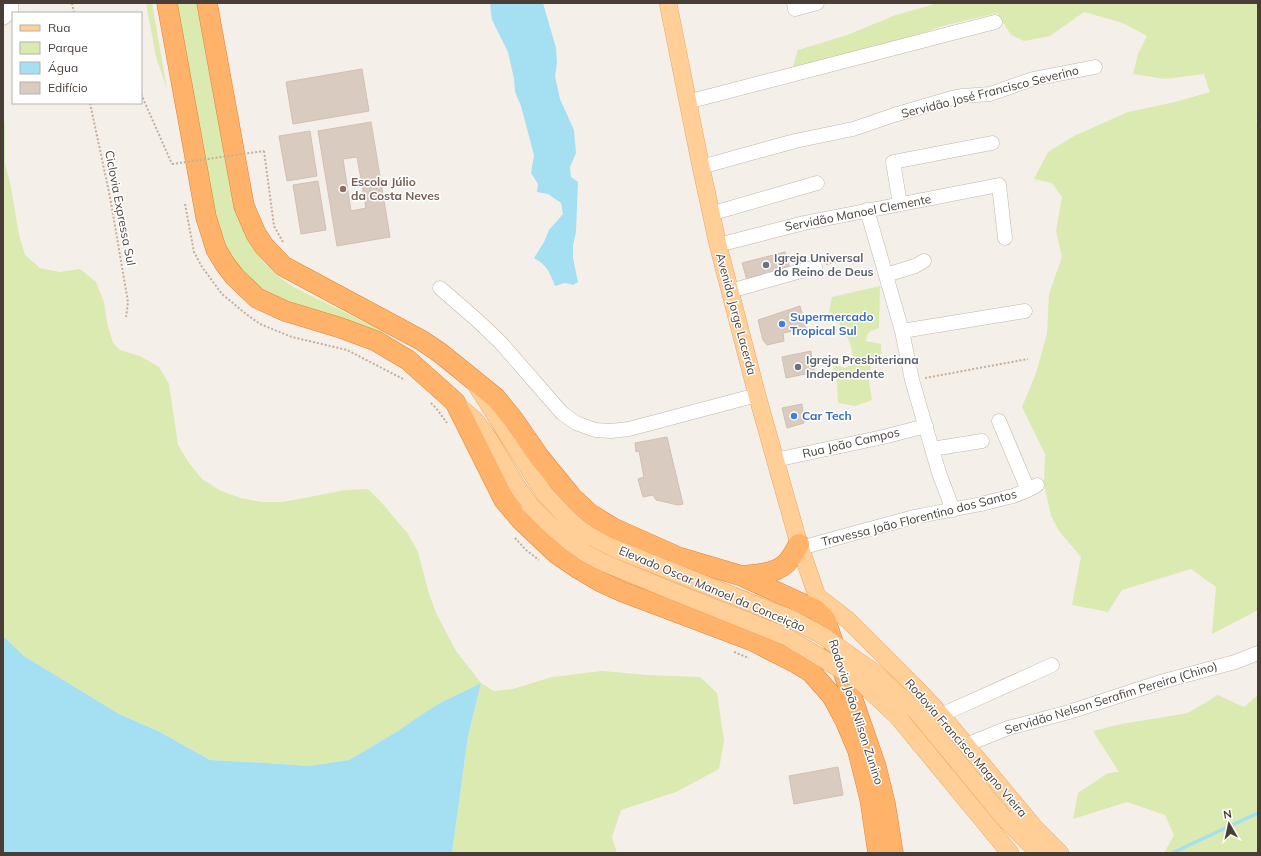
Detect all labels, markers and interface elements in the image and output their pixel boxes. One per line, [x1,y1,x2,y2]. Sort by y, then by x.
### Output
legend [12,12,142,104]
text: Rua [48,20,70,35]
text: Parque [48,40,88,55]
text: Água [48,60,78,75]
street label: Servidão José Francisco Severino [900,62,1080,121]
text: Edifício [48,80,88,95]
street label: Ciclovia Expressa Sul [102,149,139,267]
place label: Escola Júlio da Costa Neves [351,174,440,203]
marker: Escola Júlio da Costa Neves [338,184,348,194]
street label: Servidão Manoel Clemente [784,191,932,234]
place label: Igreja Universal do Reino de Deus [774,250,874,279]
street label: Avenida Jorge Lacerda [713,251,760,376]
marker: Igreja Universal do Reino de Deus [761,260,771,270]
place label: Supermercado Tropical Sul [790,309,874,338]
marker: Supermercado Tropical Sul [777,319,787,329]
place label: Igreja Presbiteriana Independente [806,352,919,381]
marker: Igreja Presbiteriana Independente [793,362,803,372]
place label: Car Tech [802,408,852,423]
marker: Car Tech [789,411,799,421]
street label: Rua João Campos [801,424,901,461]
street label: Travessa João Florentino dos Santos [820,486,1018,549]
street label: Elevado Oscar Manoel da Conceição [617,542,808,635]
street label: Rodovia João Nilson Zunino [826,637,887,787]
street label: Servidão Nelson Serafim Pereira (Chino) [1003,658,1219,737]
street label: Rodovia Francisco Magno Vieira [902,676,1030,820]
north arrow [1209,804,1249,844]
text: N [1222,807,1233,822]

